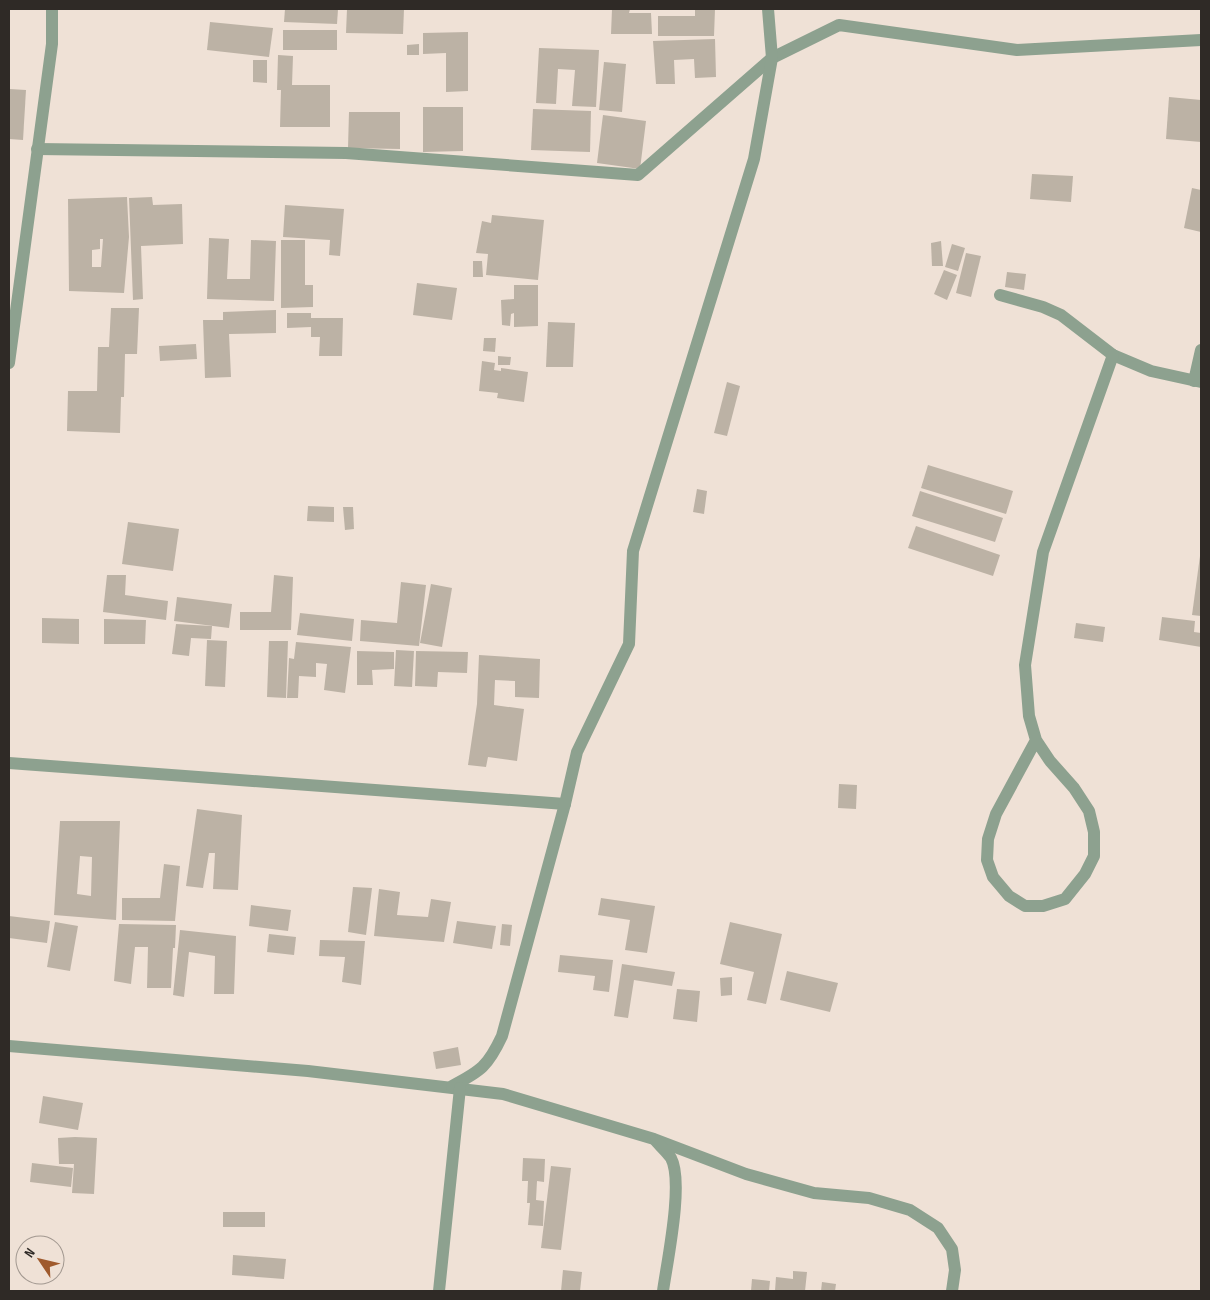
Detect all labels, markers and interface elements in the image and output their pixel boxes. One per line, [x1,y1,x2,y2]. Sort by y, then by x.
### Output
north arrow [15,1235,65,1285]
text: N [21,1245,39,1261]

